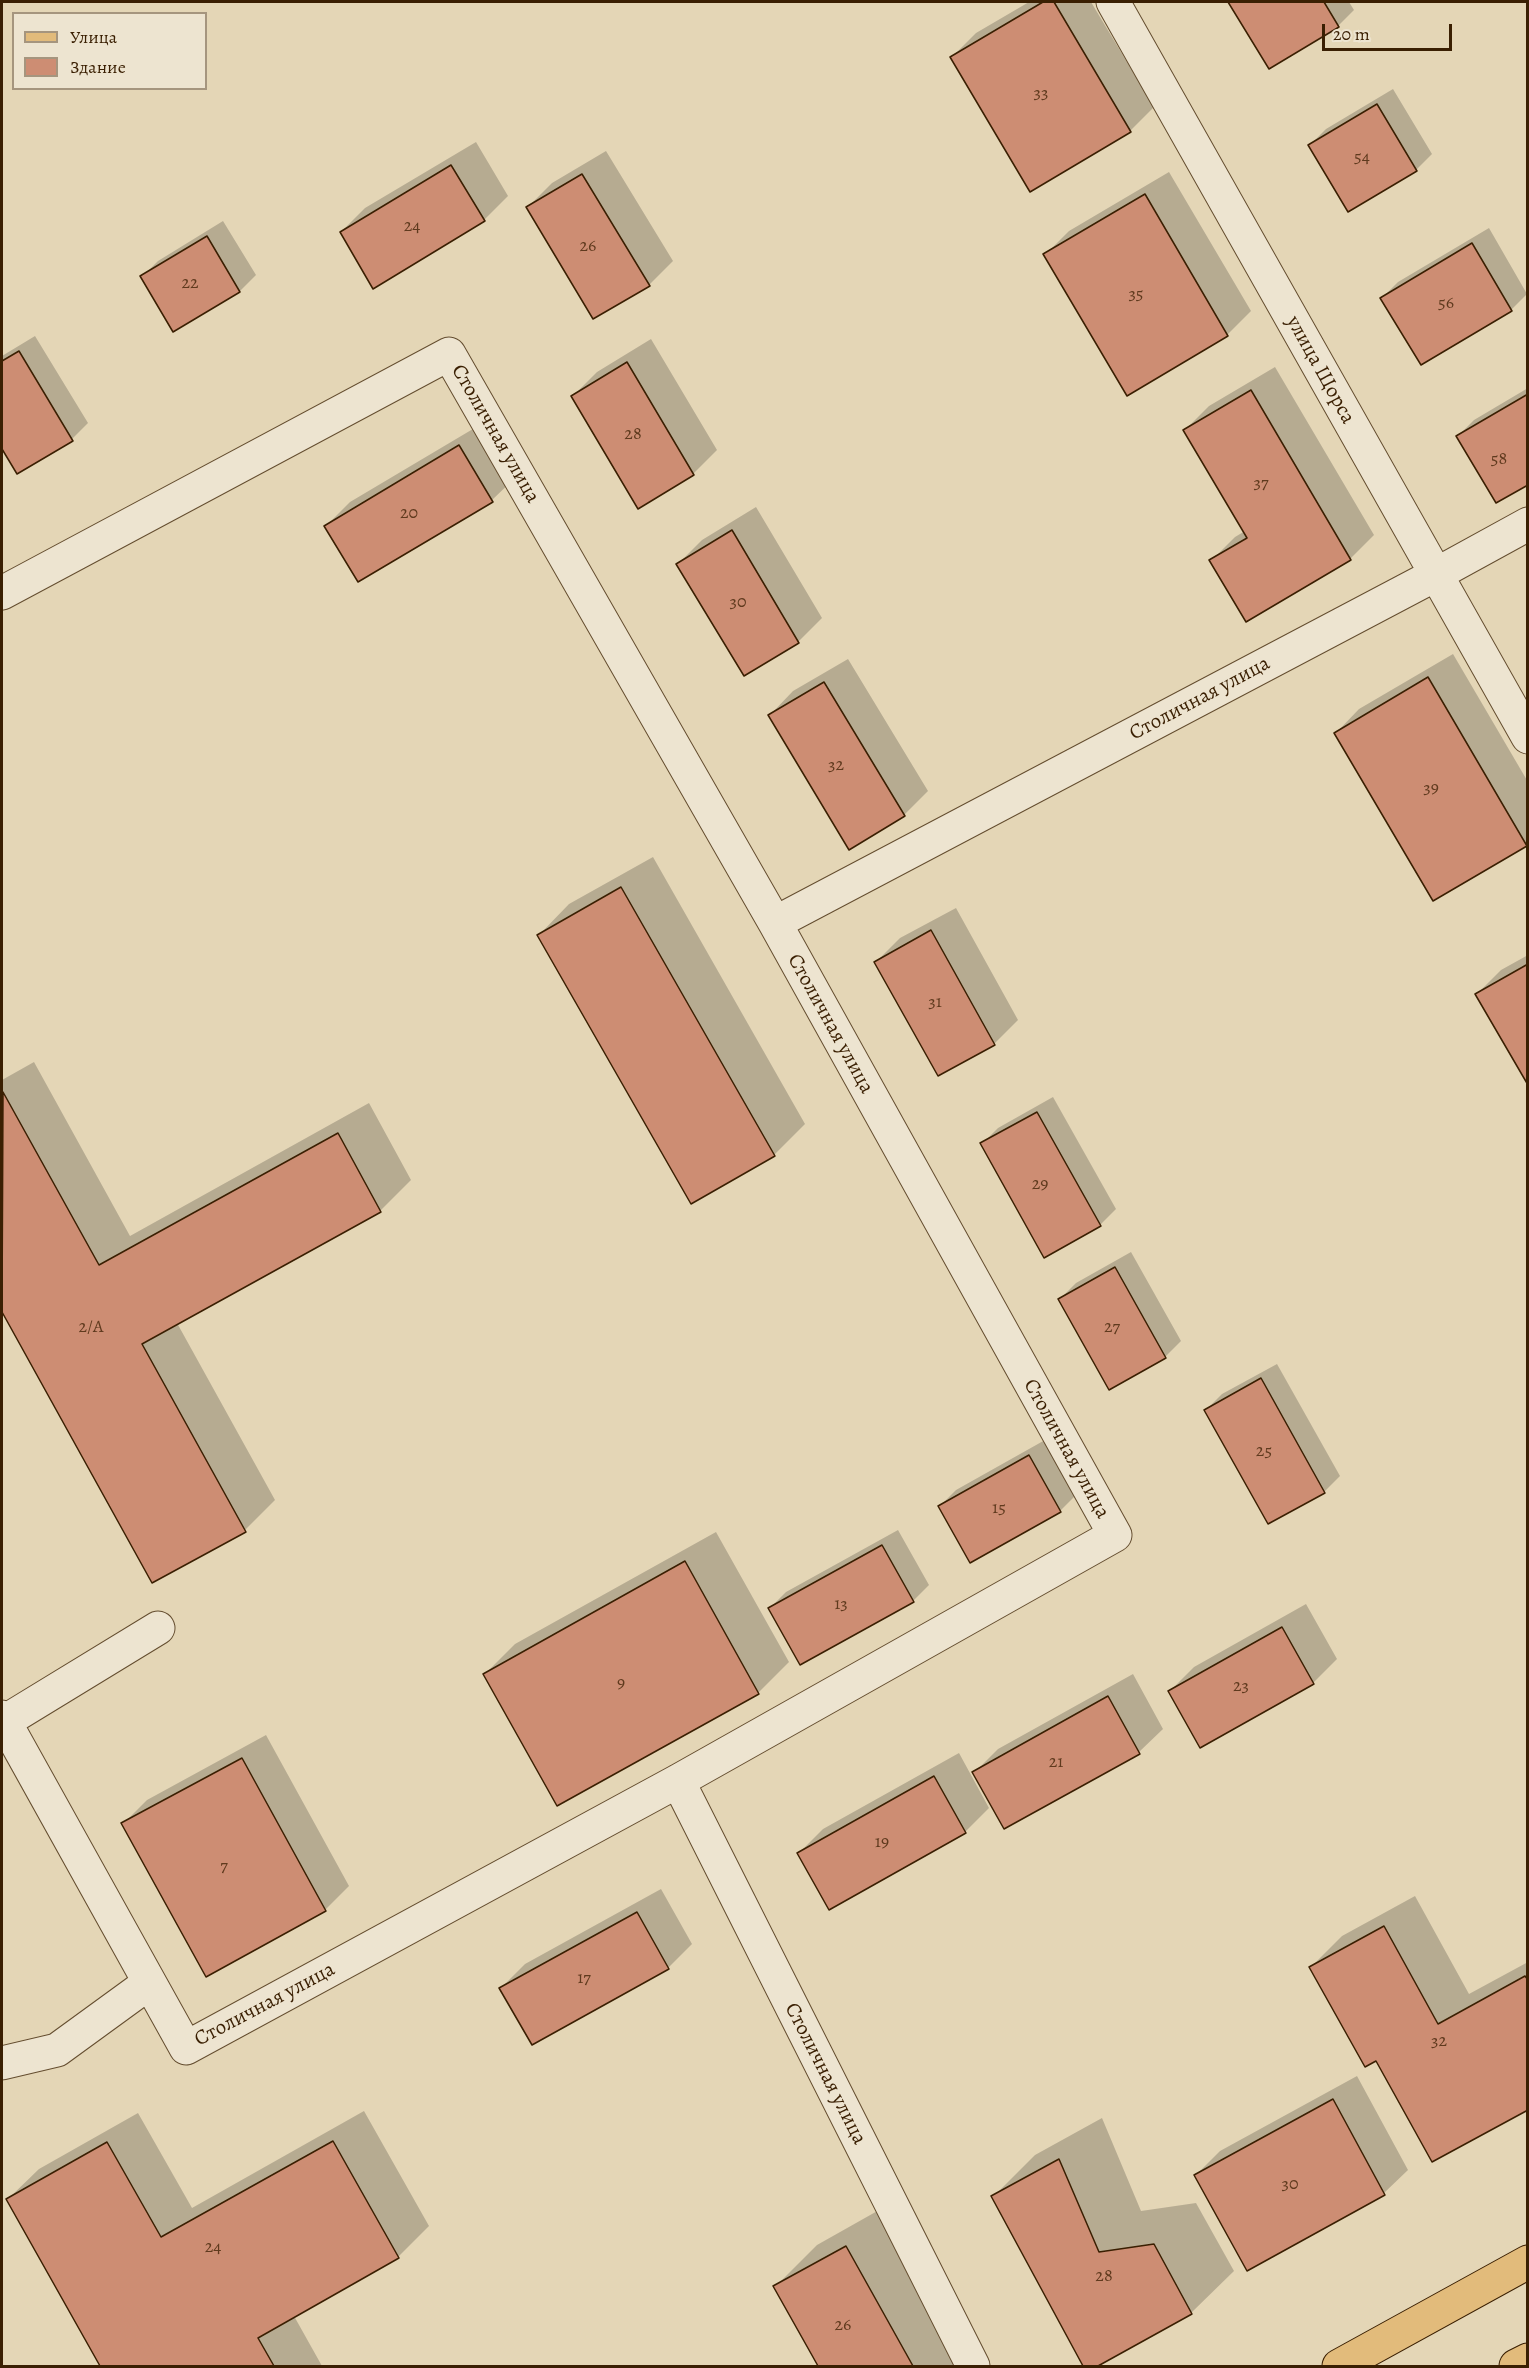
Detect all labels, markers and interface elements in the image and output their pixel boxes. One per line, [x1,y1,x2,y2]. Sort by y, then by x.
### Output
legend [12,12,207,90]
scale bar [1325,12,1456,50]
text: 20 m [1333,22,1370,46]
text: Улица [70,25,117,49]
text: Здание [70,55,126,79]
house number: 33 [1034,83,1048,105]
house number: 54 [1354,147,1370,169]
house number: 24 [404,216,420,238]
house number: 26 [580,236,596,258]
house number: 22 [181,273,199,295]
house number: 35 [1128,284,1144,306]
house number: 56 [1438,293,1454,315]
street label: улица Щорса [1280,312,1360,428]
street label: Столичная улица [445,360,545,508]
house number: 28 [624,424,642,446]
house number: 58 [1491,449,1507,471]
house number: 37 [1253,473,1269,495]
house number: 20 [400,503,418,525]
house number: 30 [729,592,747,614]
street label: Столичная улица [1125,651,1275,747]
house number: 32 [828,755,844,777]
house number: 39 [1423,778,1439,800]
street label: Столичная улица [781,950,879,1098]
house number: 31 [928,992,942,1014]
house number: 29 [1032,1174,1048,1196]
house number: 2/А [79,1317,103,1339]
house number: 27 [1104,1317,1120,1339]
street label: Столичная улица [1017,1375,1115,1523]
house number: 25 [1256,1441,1272,1463]
house number: 15 [992,1498,1006,1520]
house number: 13 [834,1594,848,1616]
house number: 9 [617,1673,625,1695]
house number: 23 [1233,1676,1249,1698]
house number: 21 [1049,1752,1063,1774]
house number: 19 [875,1832,889,1854]
house number: 7 [220,1856,228,1878]
street label: Столичная улица [190,1957,340,2053]
house number: 17 [577,1968,591,1990]
street label: Столичная улица [778,1999,872,2149]
house number: 32 [1431,2031,1447,2053]
house number: 30 [1281,2174,1299,2196]
house number: 24 [205,2237,221,2259]
house number: 28 [1095,2266,1113,2288]
house number: 26 [835,2315,851,2337]

